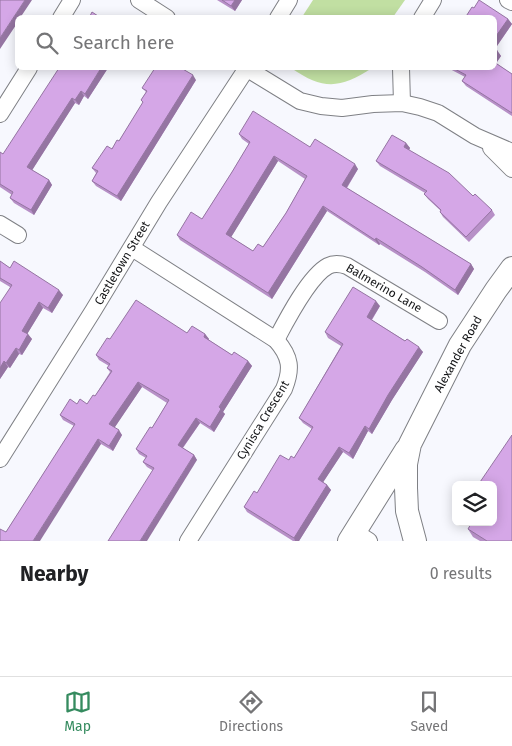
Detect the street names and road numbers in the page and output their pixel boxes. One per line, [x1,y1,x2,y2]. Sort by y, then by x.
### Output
street label: Castletown Street [91,218,153,307]
street label: Balmerino Lane [344,261,424,315]
street label: Alexander Road [431,313,485,395]
street label: Cynisca Crescent [234,377,292,462]

